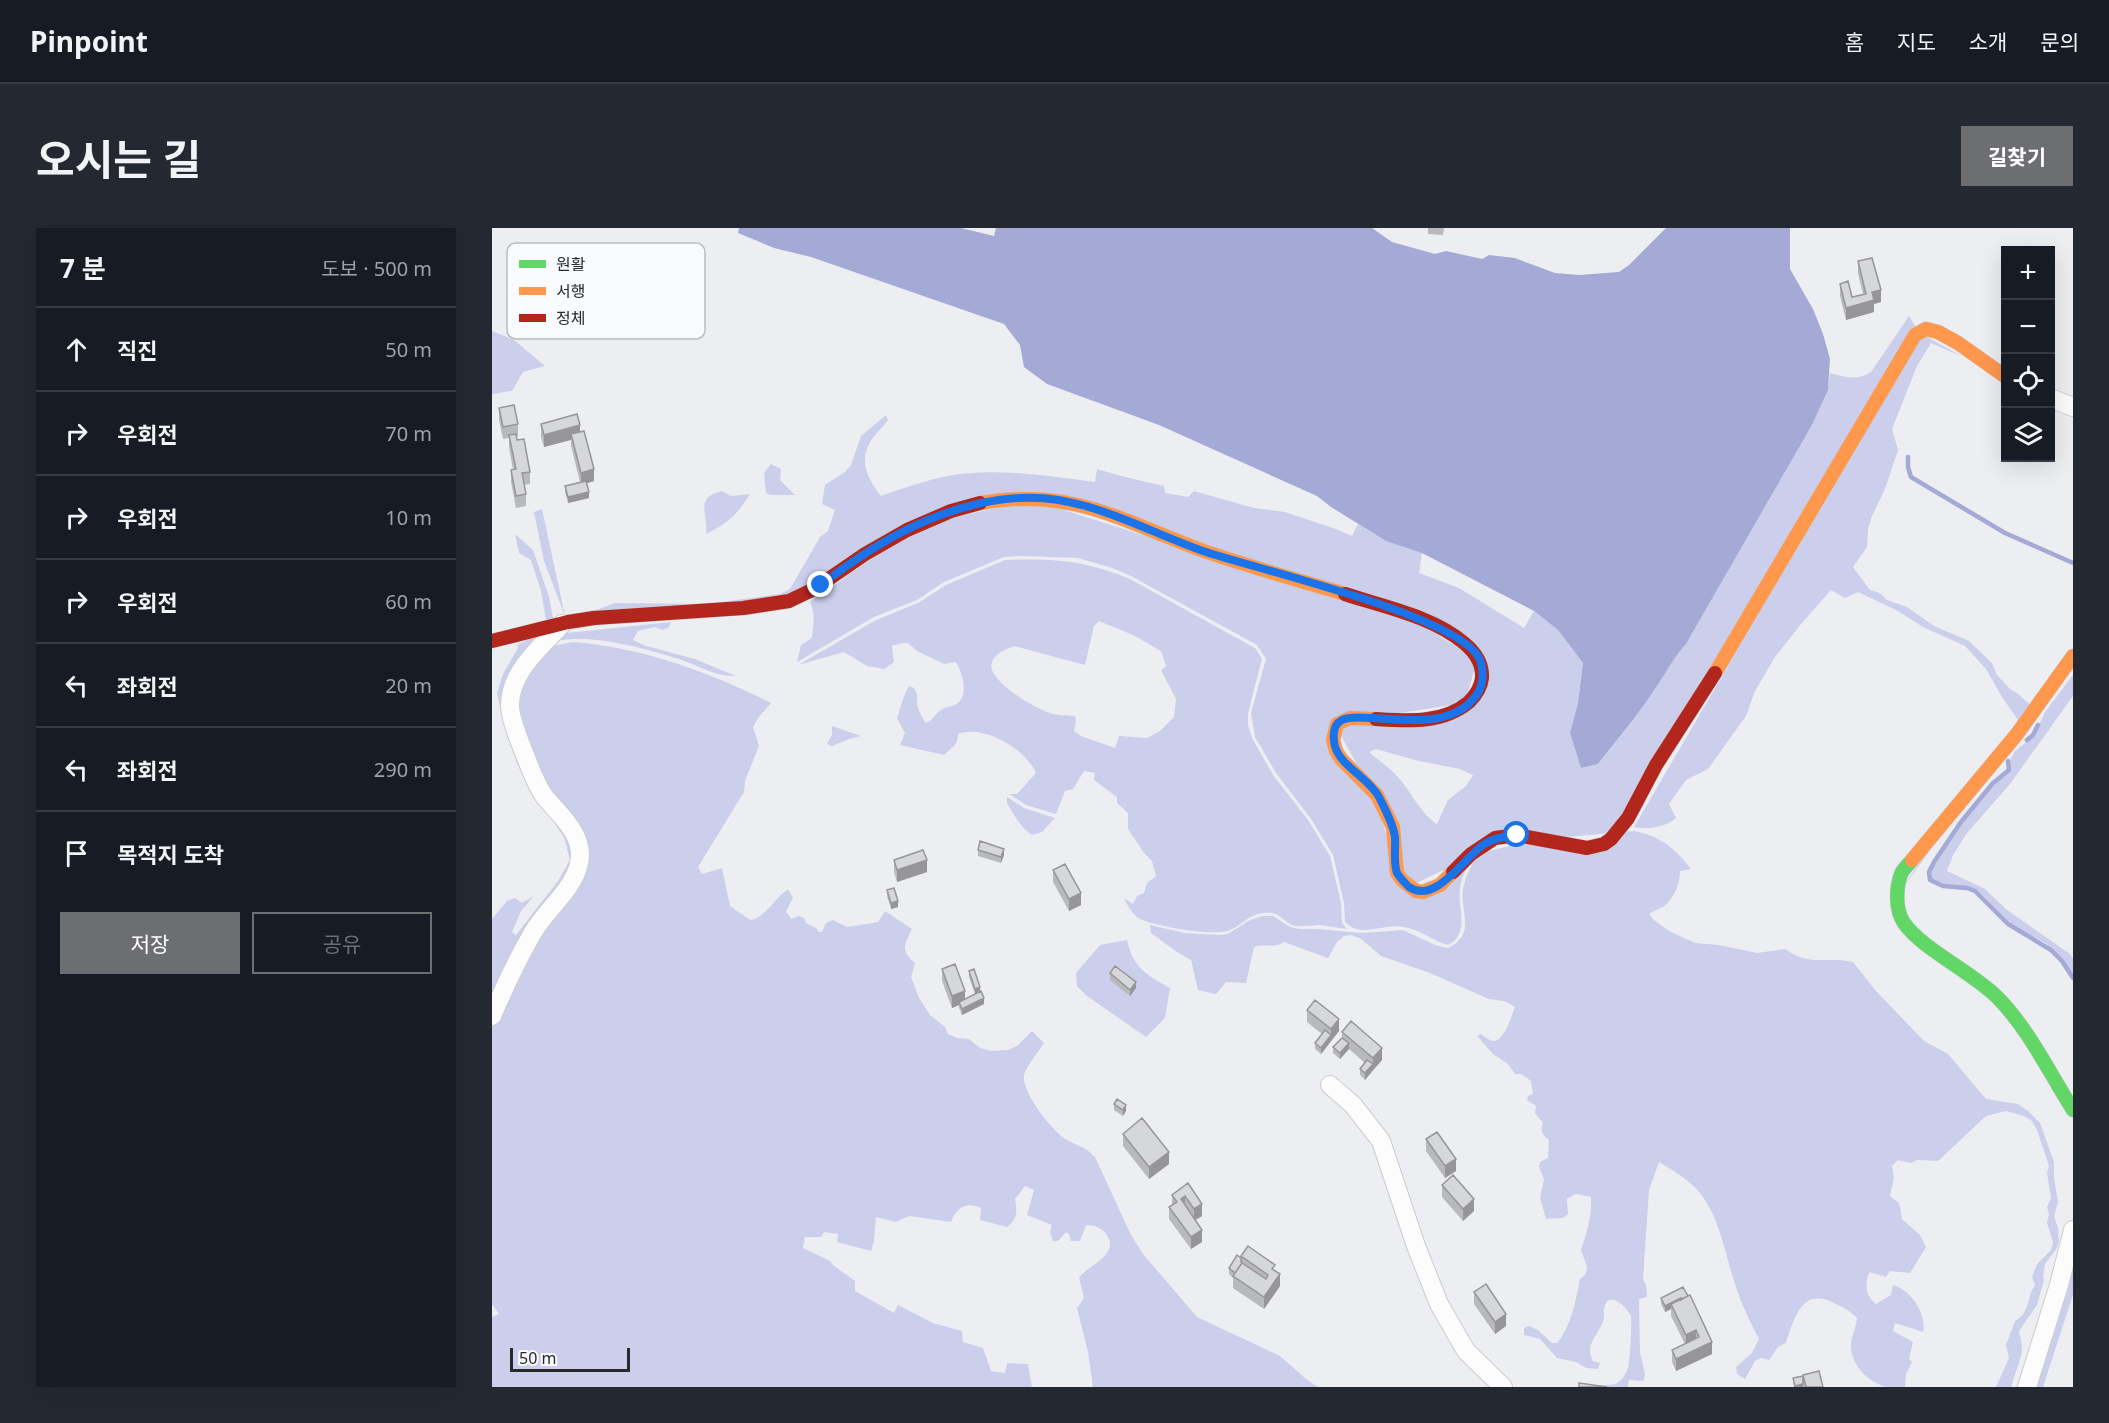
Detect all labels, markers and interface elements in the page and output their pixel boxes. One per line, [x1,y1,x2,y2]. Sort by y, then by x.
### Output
text: Pinpoint [30,22,148,60]
text: 홈 [1845,28,1864,56]
text: 지도 [1897,28,1936,56]
text: 소개 [1969,28,2007,56]
text: 문의 [2040,28,2079,56]
button: 길찾기 [1961,126,2073,186]
text: 오시는 길 [36,130,201,187]
legend [507,243,705,339]
map controls [2001,246,2055,462]
button: + [2001,246,2055,300]
text: 7 분 [60,250,106,286]
text: 원활 [556,253,586,275]
text: 도보 · 500 m [321,255,432,282]
text: 서행 [556,280,585,302]
button: − [2001,300,2055,354]
text: 정체 [556,307,585,329]
icon: ahead [60,333,93,366]
text: 직진 [117,335,157,365]
text: 50 m [385,336,432,363]
button: locate [2001,354,2055,408]
button: layers [2001,408,2055,462]
icon: right [60,417,93,450]
text: 우회전 [117,419,178,449]
text: 70 m [385,420,432,447]
icon: right [60,501,93,534]
text: 우회전 [117,503,178,533]
text: 10 m [385,504,432,531]
route end [807,571,833,597]
icon: right [60,585,93,618]
text: 우회전 [117,587,178,617]
text: 60 m [385,588,432,615]
icon: left [60,669,93,702]
text: 좌회전 [117,671,178,701]
text: 20 m [385,672,432,699]
icon: left [60,753,93,786]
text: 좌회전 [117,755,178,785]
text: 290 m [374,756,432,783]
route start [1503,821,1529,847]
icon: arrive [60,837,93,870]
text: 목적지 도착 [117,839,224,869]
button: 저장 [60,912,240,974]
button: 공유 [252,912,432,974]
scale bar [510,1345,630,1372]
text: 50 m [519,1347,556,1369]

